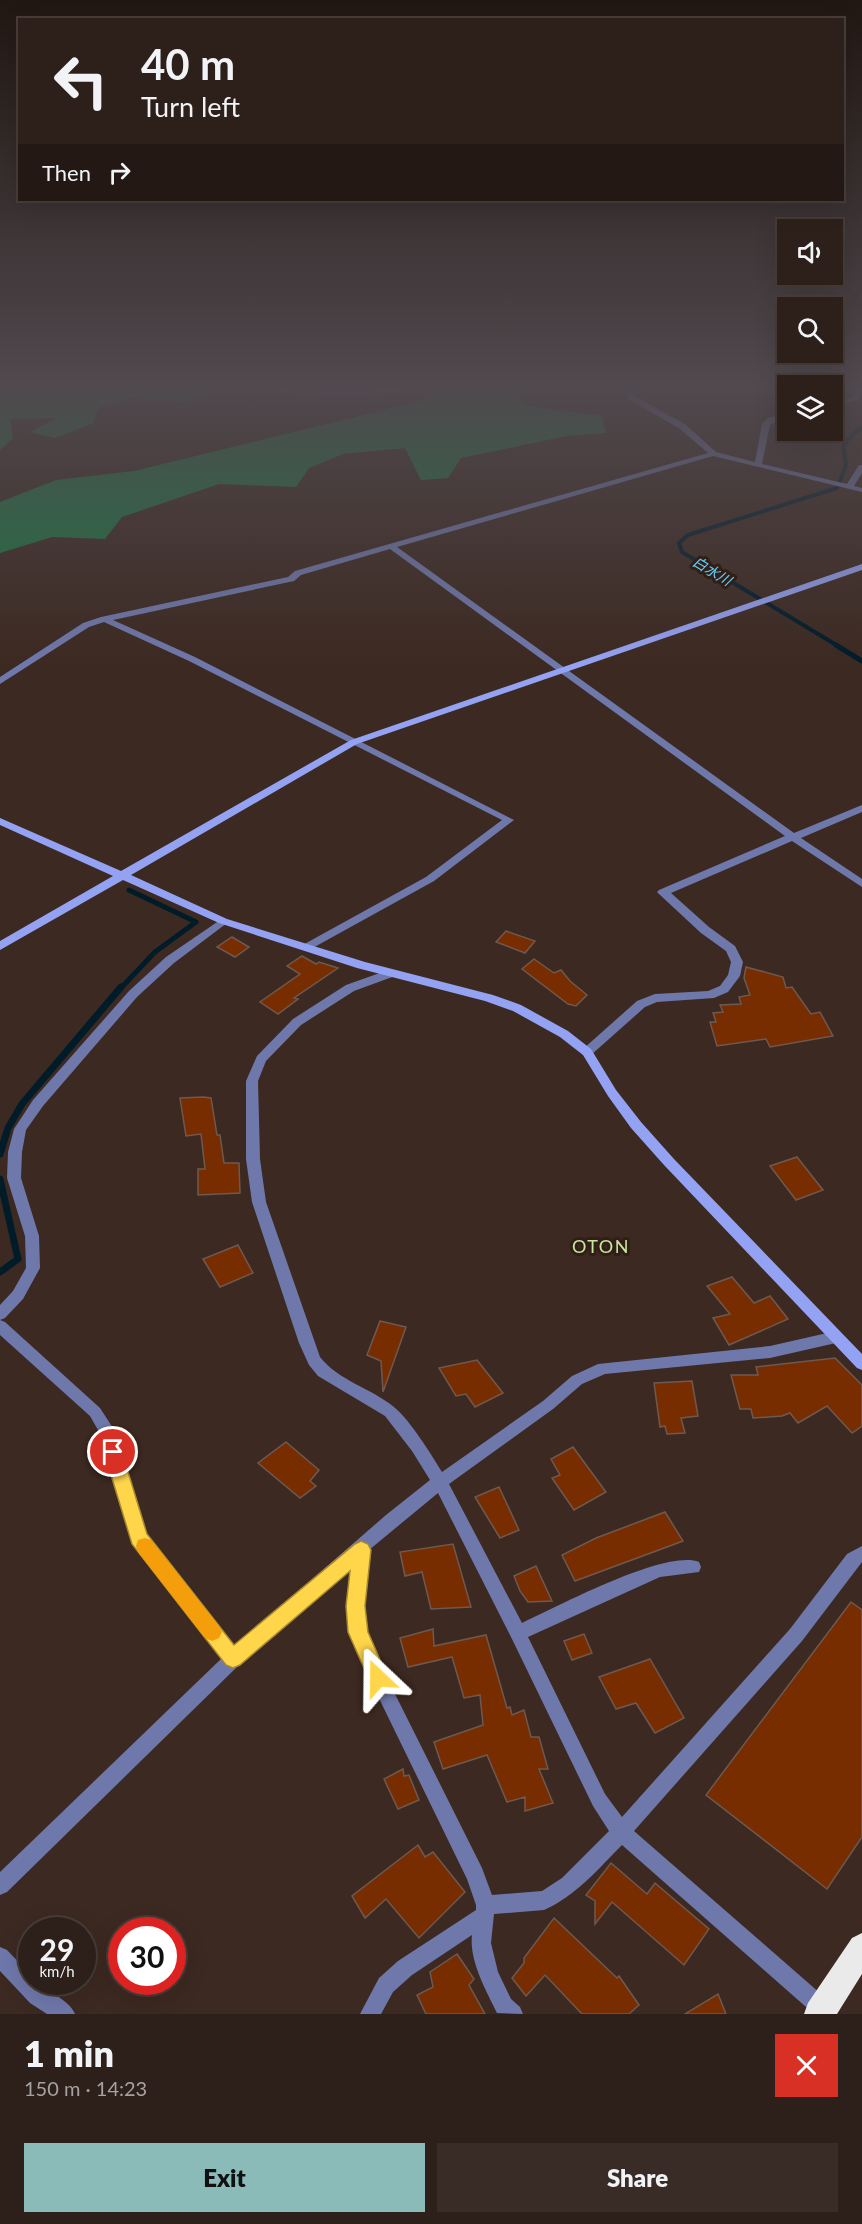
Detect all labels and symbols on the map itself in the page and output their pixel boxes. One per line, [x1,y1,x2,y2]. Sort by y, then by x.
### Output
water label: 白水川 [690,552,736,590]
district label: OTON [572,1235,630,1257]
pin [87,1426,138,1477]
position arrow [346,1646,410,1710]
speed limit sign: 30 [108,1917,186,1995]

